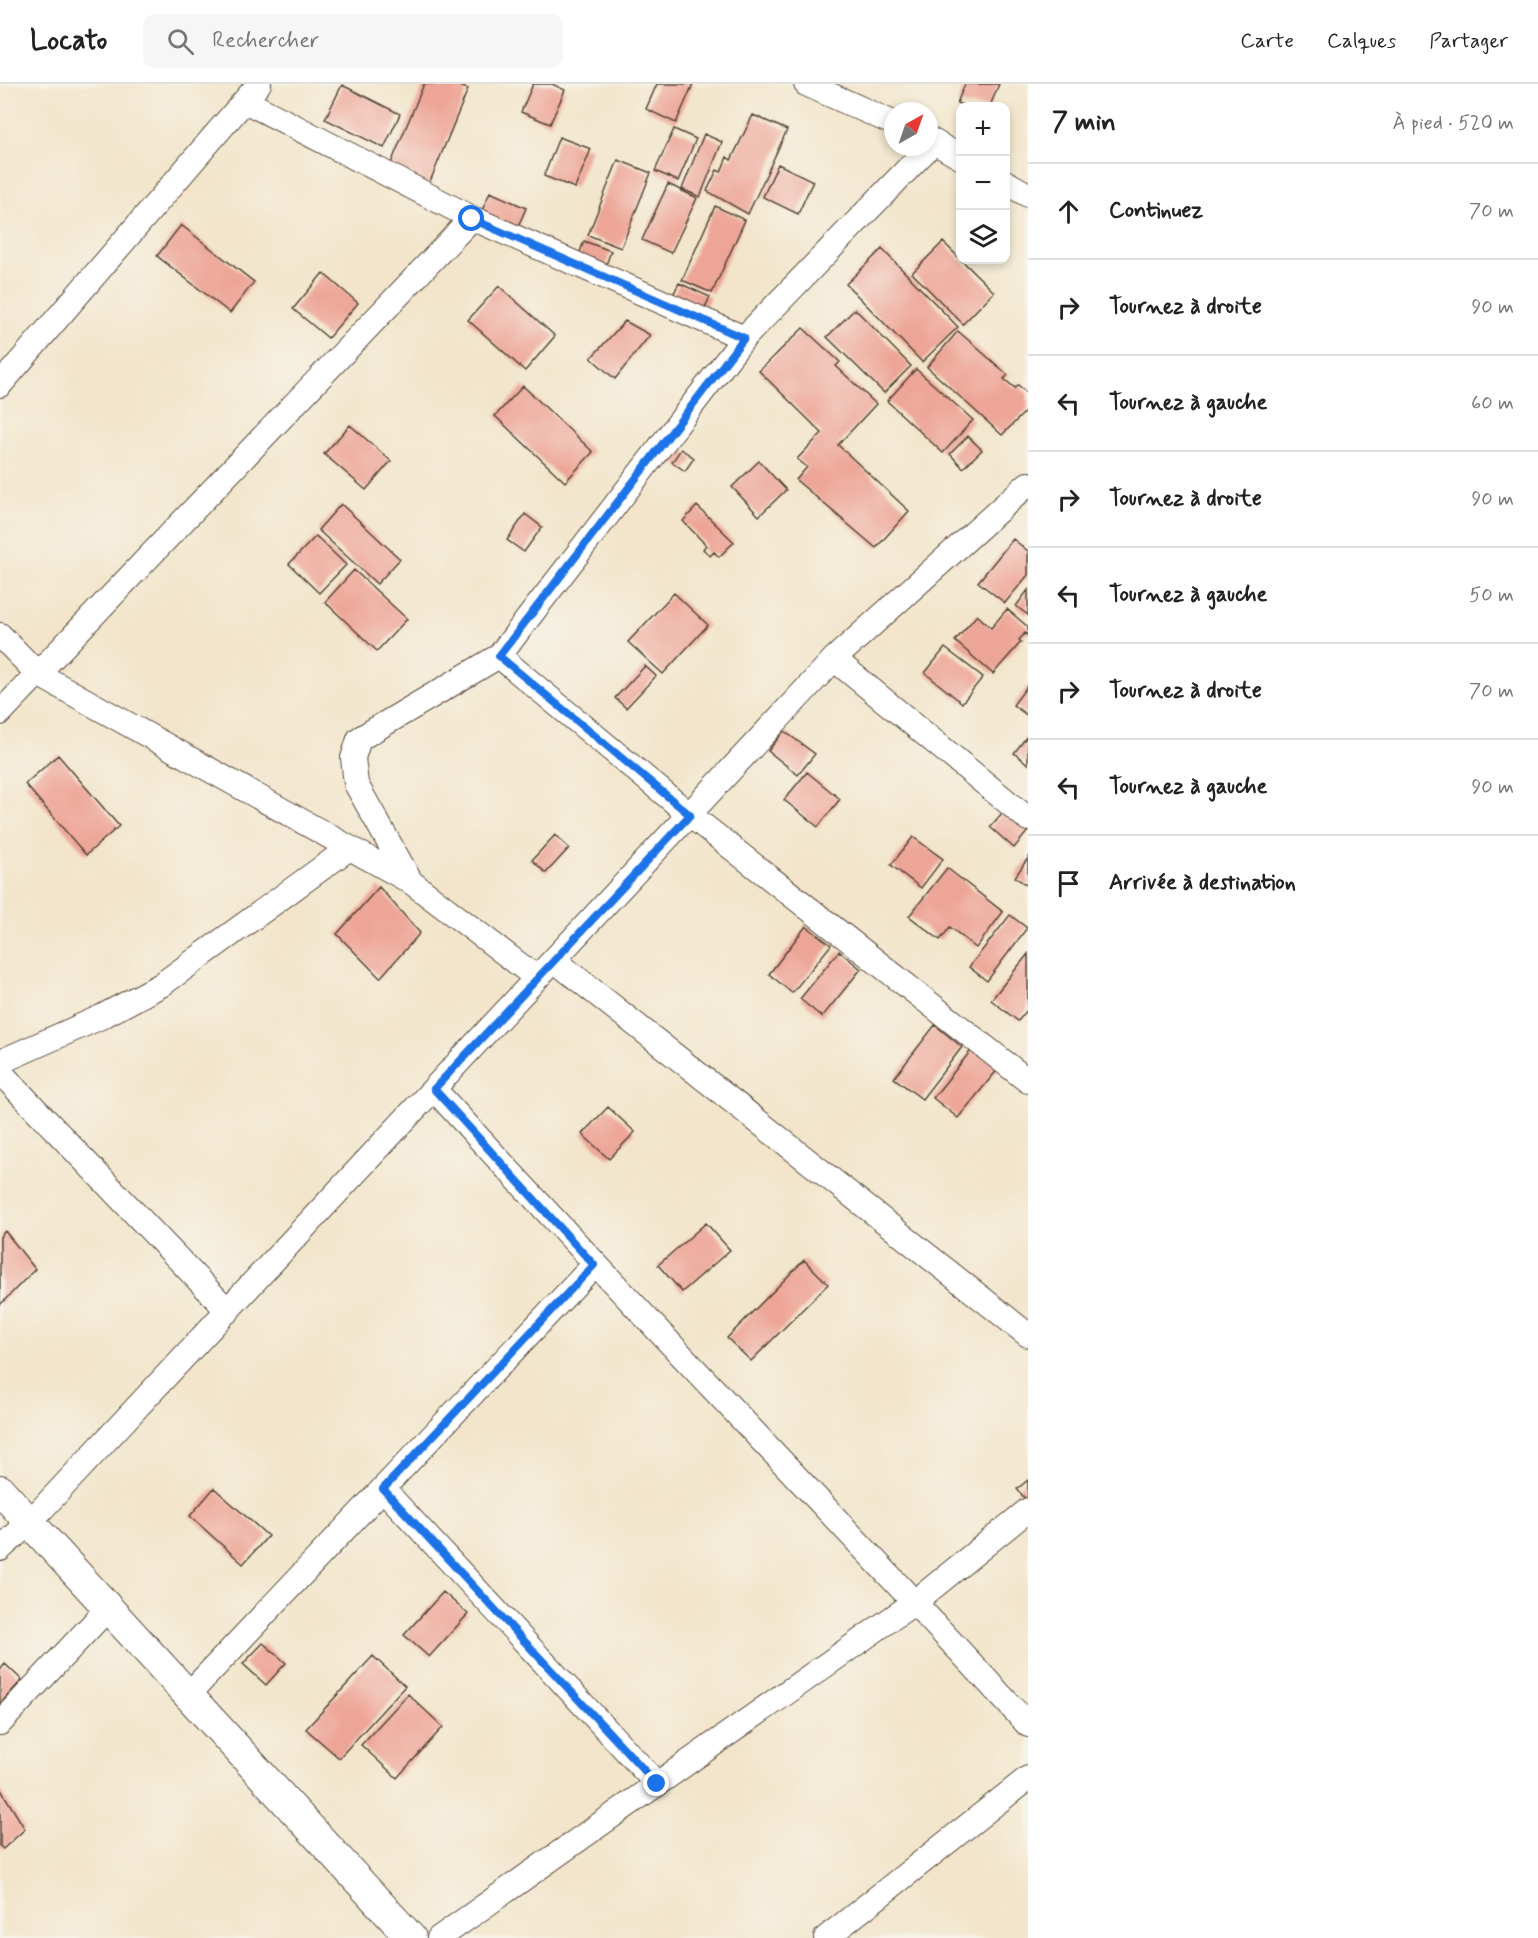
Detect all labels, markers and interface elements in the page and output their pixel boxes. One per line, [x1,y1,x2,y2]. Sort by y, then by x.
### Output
search box [143,14,563,68]
text: Locato [30,23,107,60]
icon: search [164,25,197,58]
text: Rechercher [212,27,319,55]
text: Carte [1240,27,1294,55]
text: Calques [1327,27,1396,55]
text: Partager [1429,27,1508,55]
north arrow [884,102,938,156]
map controls [956,102,1010,264]
button: + [956,102,1010,156]
text: 7 min [1052,106,1116,140]
text: À pied · 520 m [1393,110,1514,137]
button: − [956,156,1010,210]
icon: ahead [1052,195,1085,228]
text: Continuez [1109,197,1203,225]
text: 70 m [1469,198,1514,225]
route start [458,205,484,231]
button: layers [956,210,1010,264]
icon: right [1052,291,1085,324]
text: Tournez à droite [1109,293,1262,321]
text: 90 m [1471,294,1514,321]
icon: left [1052,387,1085,420]
text: Tournez à gauche [1109,389,1267,417]
text: 60 m [1471,390,1514,417]
icon: right [1052,483,1085,516]
text: Tournez à droite [1109,485,1262,513]
text: 90 m [1471,486,1514,513]
icon: left [1052,579,1085,612]
text: Tournez à gauche [1109,581,1267,609]
text: 50 m [1469,582,1514,609]
icon: right [1052,675,1085,708]
text: Tournez à droite [1109,677,1262,705]
text: 70 m [1469,678,1514,705]
icon: left [1052,771,1085,804]
text: Tournez à gauche [1109,773,1267,801]
text: 90 m [1471,774,1514,801]
icon: arrive [1052,867,1085,900]
text: Arrivée à destination [1109,869,1296,897]
route end [643,1770,669,1796]

